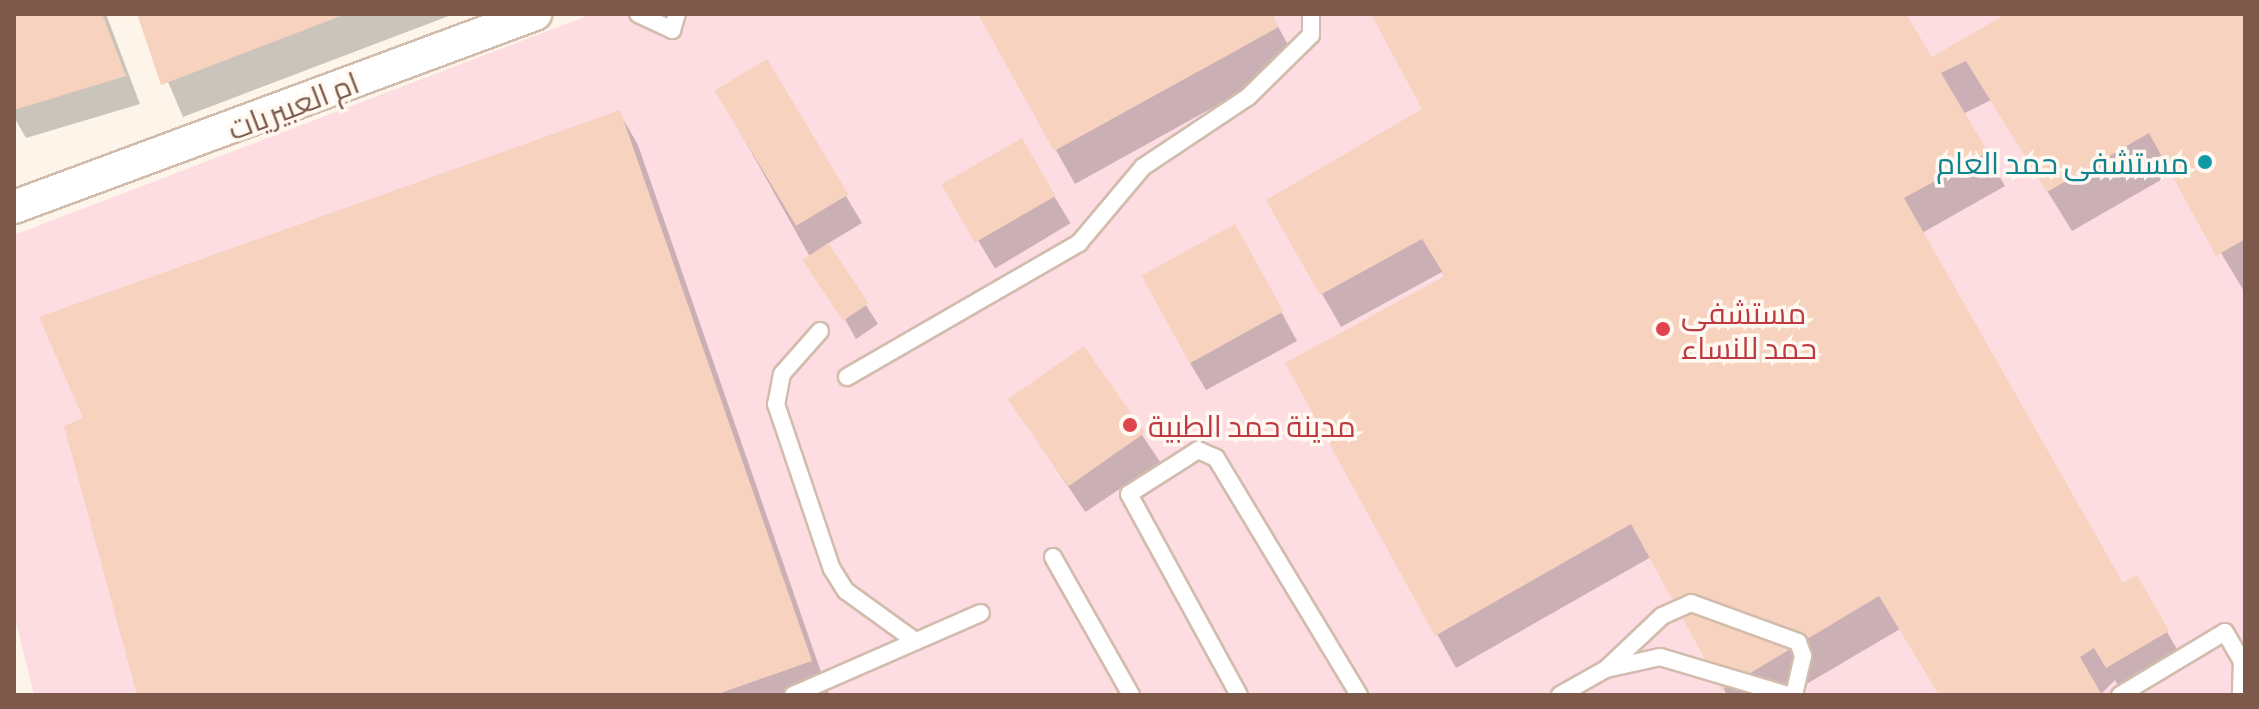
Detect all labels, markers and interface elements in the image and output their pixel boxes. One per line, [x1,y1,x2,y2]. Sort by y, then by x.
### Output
street label: ام العبيريات [222,64,364,146]
place label: مستشفى حمد العام [1936,144,2189,180]
marker: مستشفى حمد العام [2196,153,2214,171]
place label: مستشفى حمد للنساء [1681,294,1817,364]
marker: مستشفى حمد للنساء [1652,318,1674,340]
place label: مدينة حمد الطبية [1148,407,1356,443]
marker: مدينة حمد الطبية [1119,414,1141,436]

